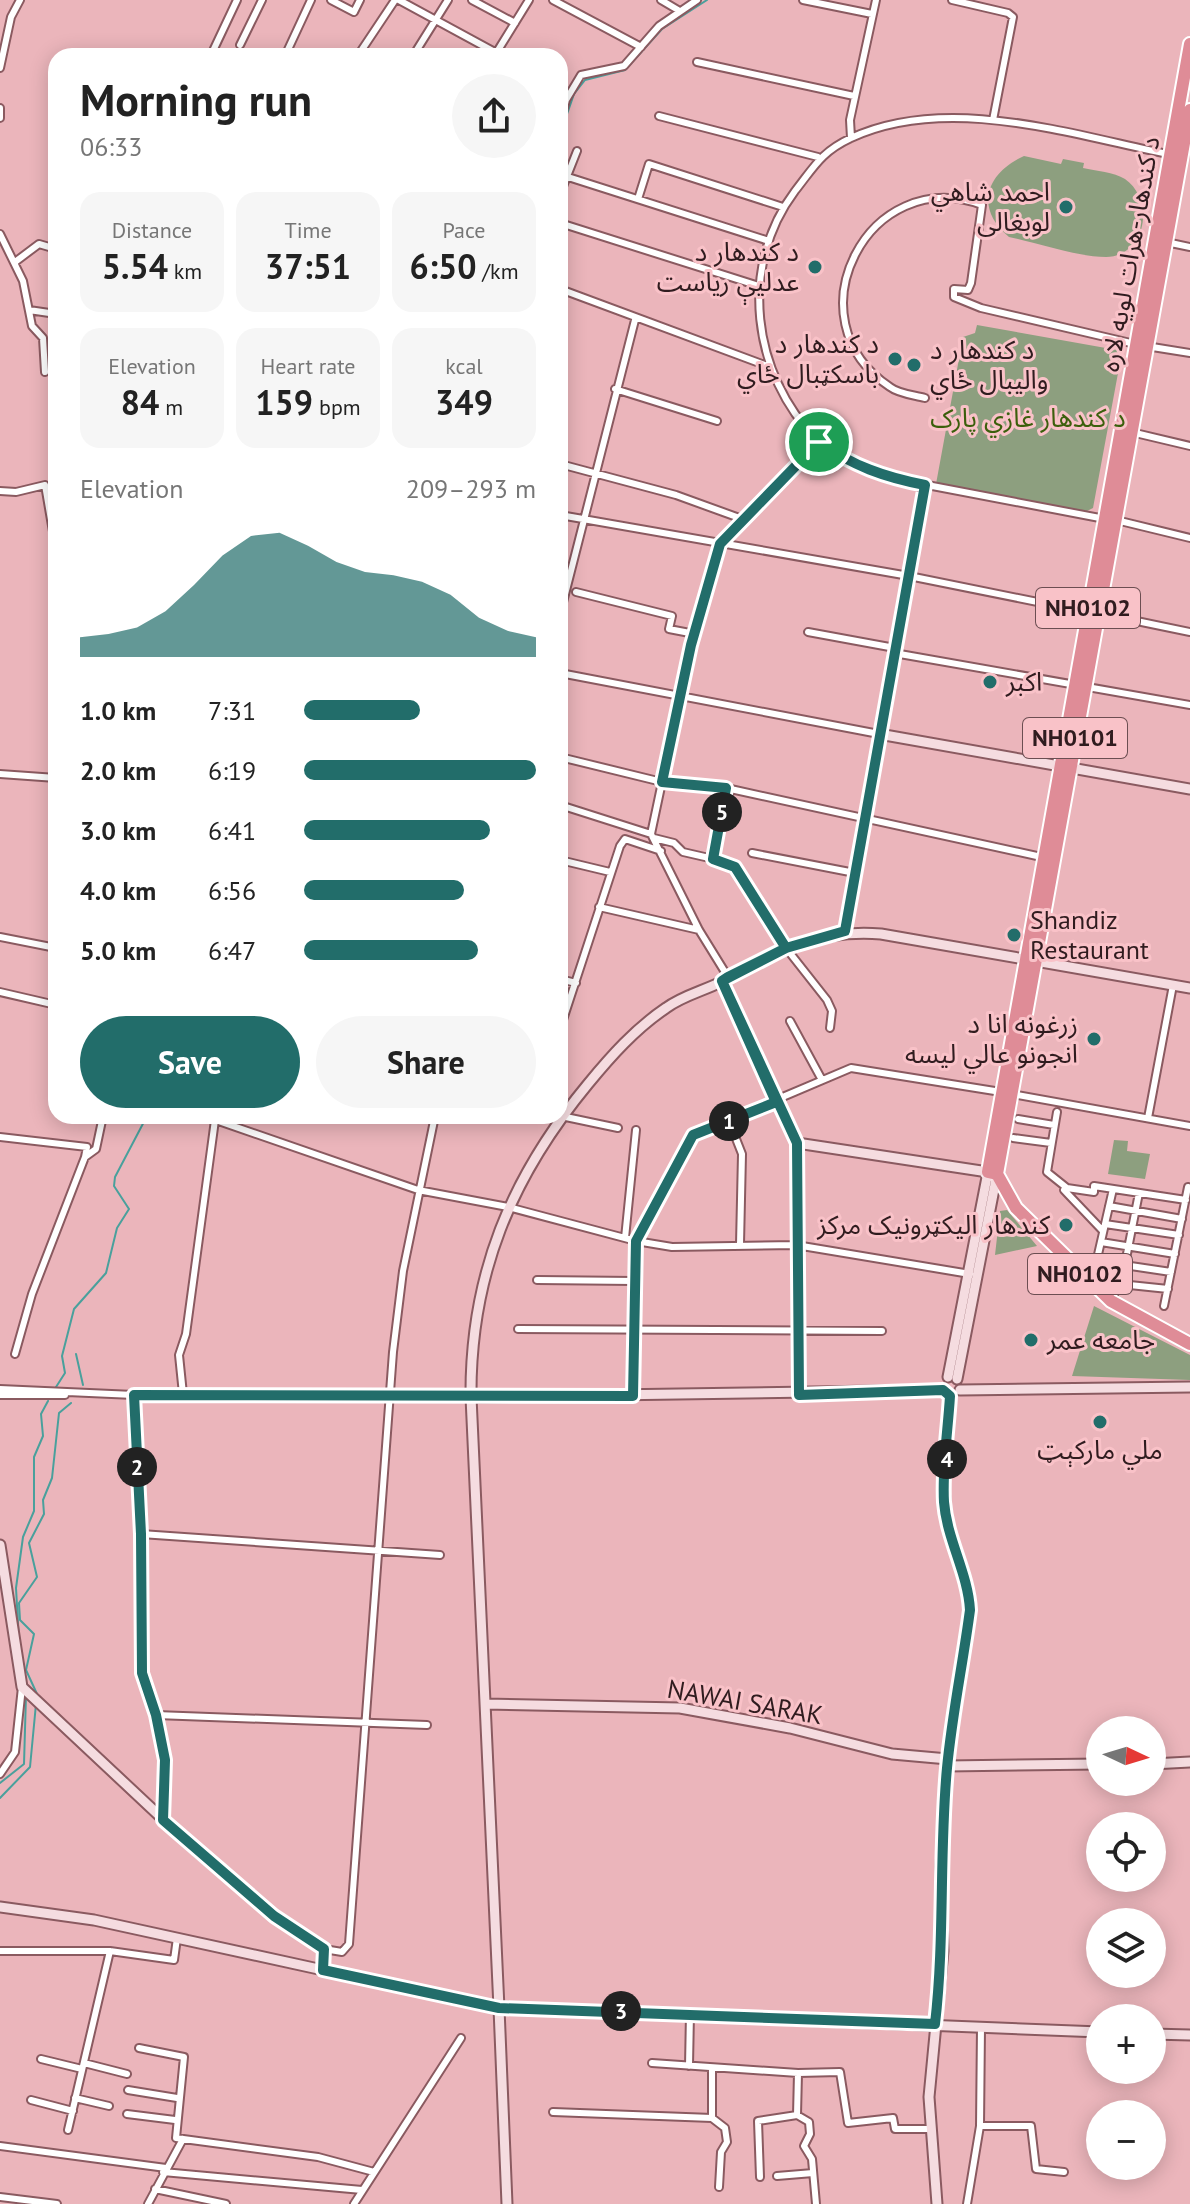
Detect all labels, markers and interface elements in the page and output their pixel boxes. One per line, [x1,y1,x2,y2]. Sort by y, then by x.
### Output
text: Morning run [80,71,312,128]
button: share [452,74,536,158]
text: 06:33 [80,130,142,163]
street label: د کندهار-هرات لويه لاره [1093,134,1166,374]
place label: احمد شاهي لوبغالی [931,175,1050,238]
marker: احمد شاهي لوبغالی [1057,198,1075,216]
text: Distance [112,216,192,244]
text: Time [284,216,332,244]
text: Pace [442,216,486,244]
place label: د کندهار د عدلیې رياست [657,235,799,305]
text: 5.54 [102,244,168,288]
text: 37:51 [265,244,351,288]
text: 6:50 [409,244,476,288]
text: km [168,257,202,285]
text: /km [476,257,519,285]
marker: د کندهار د عدلیې رياست [806,258,824,276]
place label: د کندهار د باسکټبال ځاي [737,327,879,394]
place label: د کندهار د واليبال ځاي [930,333,1048,400]
marker: د کندهار د باسکټبال ځاي [886,350,904,368]
text: Elevation [108,352,196,380]
text: Heart rate [260,352,356,380]
text: kcal [445,352,483,380]
marker: د کندهار د واليبال ځاي [905,356,923,374]
text: 84 [121,380,159,424]
text: 159 [255,380,313,424]
text: 349 [435,380,493,424]
text: m [159,393,183,421]
text: bpm [313,393,361,421]
park label: د کندهار غازي پارک [930,401,1126,438]
pin [785,408,853,476]
icon: arrive [797,420,841,464]
text: Elevation [80,472,184,505]
text: 209–293 m [406,472,536,505]
road number: NH0102 [1036,588,1140,628]
place label: اکبر [1005,665,1042,698]
marker: اکبر [981,673,999,691]
text: 1.0 km [80,694,156,727]
text: 7:31 [208,694,256,727]
road number: NH0101 [1023,718,1127,758]
text: 2.0 km [80,754,156,787]
text: 6:19 [208,754,256,787]
pin: 5 [702,792,742,832]
text: 5 [716,798,728,826]
text: 3.0 km [80,814,156,847]
text: 6:41 [208,814,256,847]
text: 4.0 km [80,874,156,907]
text: 6:56 [208,874,256,907]
place label: Shandiz Restaurant [1030,903,1149,966]
marker: Shandiz Restaurant [1005,926,1023,944]
text: 5.0 km [80,934,156,967]
text: 6:47 [208,934,256,967]
place label: زرغونه انا د انجونو عالي لیسه [905,1007,1078,1074]
button: Save [80,1016,300,1108]
button: Share [316,1016,536,1108]
marker: زرغونه انا د انجونو عالي لیسه [1085,1030,1103,1048]
pin: 1 [709,1101,749,1141]
text: 1 [723,1107,735,1135]
place label: کندهار الیکټرونیک مرکز [816,1208,1050,1241]
marker: کندهار الیکټرونیک مرکز [1057,1216,1075,1234]
road number: NH0102 [1028,1254,1132,1294]
place label: جامعه عمر [1046,1323,1155,1356]
marker: جامعه عمر [1022,1331,1040,1349]
marker: ملي مارکېټ [1091,1413,1109,1431]
place label: ملي مارکېټ [1037,1433,1163,1470]
pin: 4 [927,1439,967,1479]
text: 4 [941,1445,953,1473]
pin: 2 [117,1447,157,1487]
text: 2 [131,1453,143,1481]
street label: NAWAI SARAK [665,1672,825,1731]
north arrow [1086,1716,1166,1796]
map controls [1086,1716,1166,2180]
button: locate [1086,1812,1166,1892]
button: layers [1086,1908,1166,1988]
pin: 3 [601,1991,641,2031]
text: 3 [615,1997,627,2025]
button: + [1086,2004,1166,2084]
button: − [1086,2100,1166,2180]

